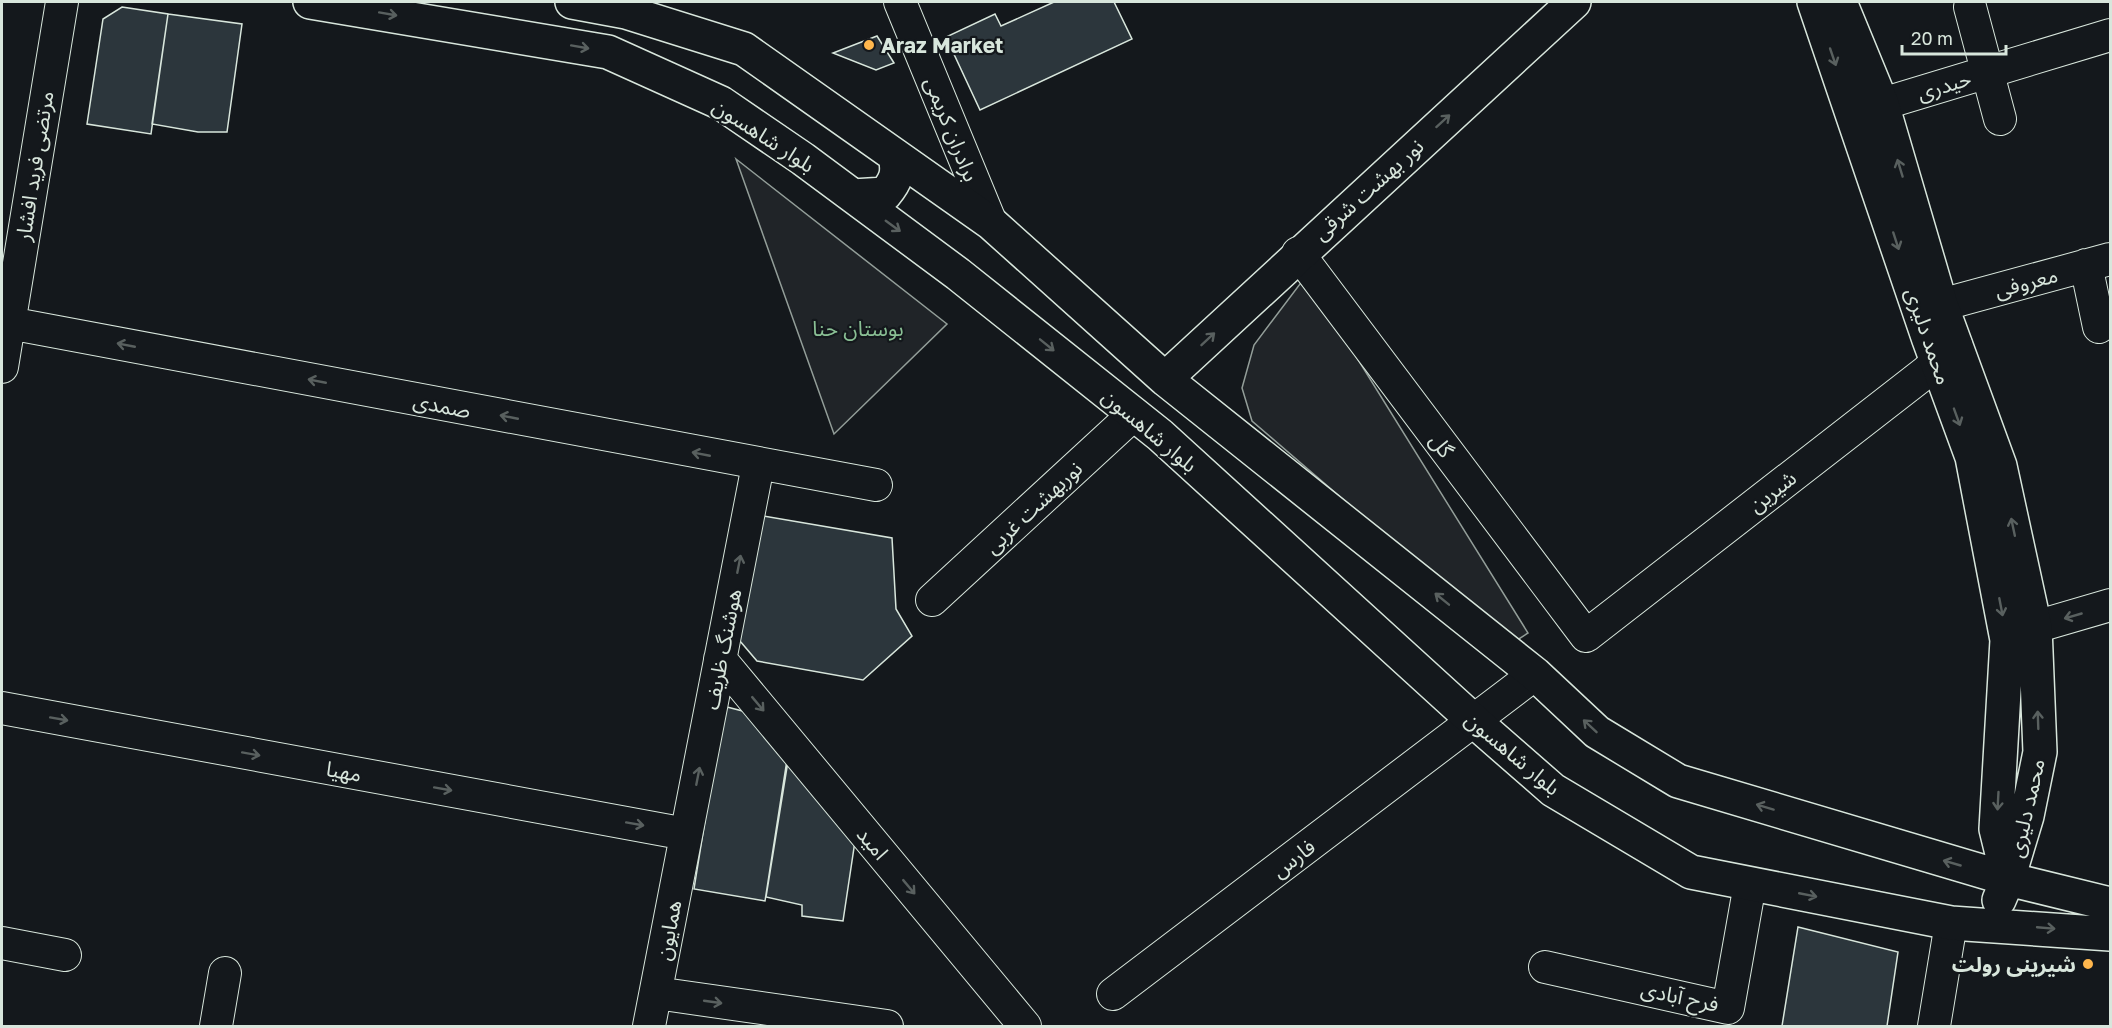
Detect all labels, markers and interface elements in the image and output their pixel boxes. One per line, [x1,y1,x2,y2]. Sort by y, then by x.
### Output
one-way arrow [378,9,398,20]
scale bar [1902,18,2006,56]
text: 20 m [1911,27,1953,49]
place label: Araz Market [881,32,1003,58]
marker: Araz Market [862,38,876,52]
one-way arrow [570,42,590,53]
one-way arrow [1829,47,1840,66]
street label: حیدری [1914,65,1974,105]
street label: برادران کریمی [919,73,985,185]
street label: مرتضی فرید افشار [9,89,59,244]
street label: بلوار شاهسون [708,92,820,178]
one-way arrow [1435,114,1450,128]
street label: نور بهشت شرقی [1307,133,1429,245]
one-way arrow [1894,159,1905,178]
one-way arrow [884,219,900,232]
one-way arrow [1892,231,1903,250]
street label: معروفی [1991,261,2061,303]
street label: محمد دلیری [1900,284,1958,388]
park label: بوستان حنا [812,315,904,341]
one-way arrow [1200,332,1215,346]
one-way arrow [1039,338,1055,351]
one-way arrow [116,339,136,350]
one-way arrow [308,375,328,386]
street label: بلوار شاهسون [1097,383,1203,477]
street label: صمدی [411,387,473,423]
one-way arrow [1953,407,1964,426]
one-way arrow [500,411,519,422]
street label: گل [1424,428,1460,463]
one-way arrow [691,448,711,459]
street label: نوربهشت غربی [979,455,1087,559]
street label: شیرین [1743,464,1801,518]
one-way arrow [2007,518,2018,538]
one-way arrow [734,555,745,574]
street label: هوشنگ ظریف [698,586,746,712]
one-way arrow [1434,593,1450,606]
one-way arrow [1996,597,2007,616]
one-way arrow [2063,611,2082,622]
one-way arrow [751,696,764,712]
street label: بلوار شاهسون [1460,706,1566,800]
one-way arrow [2033,711,2044,731]
one-way arrow [49,714,68,725]
one-way arrow [1583,719,1598,733]
one-way arrow [241,749,260,760]
street label: مهیا [324,755,364,787]
street label: محمد دلیری [2002,756,2050,860]
one-way arrow [693,767,704,786]
one-way arrow [432,784,452,795]
one-way arrow [1992,791,2003,811]
one-way arrow [1756,801,1775,812]
one-way arrow [624,819,644,830]
street label: امید [852,821,894,865]
street label: فارس [1266,833,1320,883]
one-way arrow [1943,857,1962,868]
one-way arrow [902,879,916,894]
one-way arrow [1798,890,1817,901]
street label: همایون [649,898,687,962]
one-way arrow [2036,923,2056,934]
place label: شیرینی رولت [1952,951,2076,977]
marker: شیرینی رولت [2081,957,2095,971]
street label: فرح آبادی [1638,975,1721,1020]
one-way arrow [703,996,723,1007]

